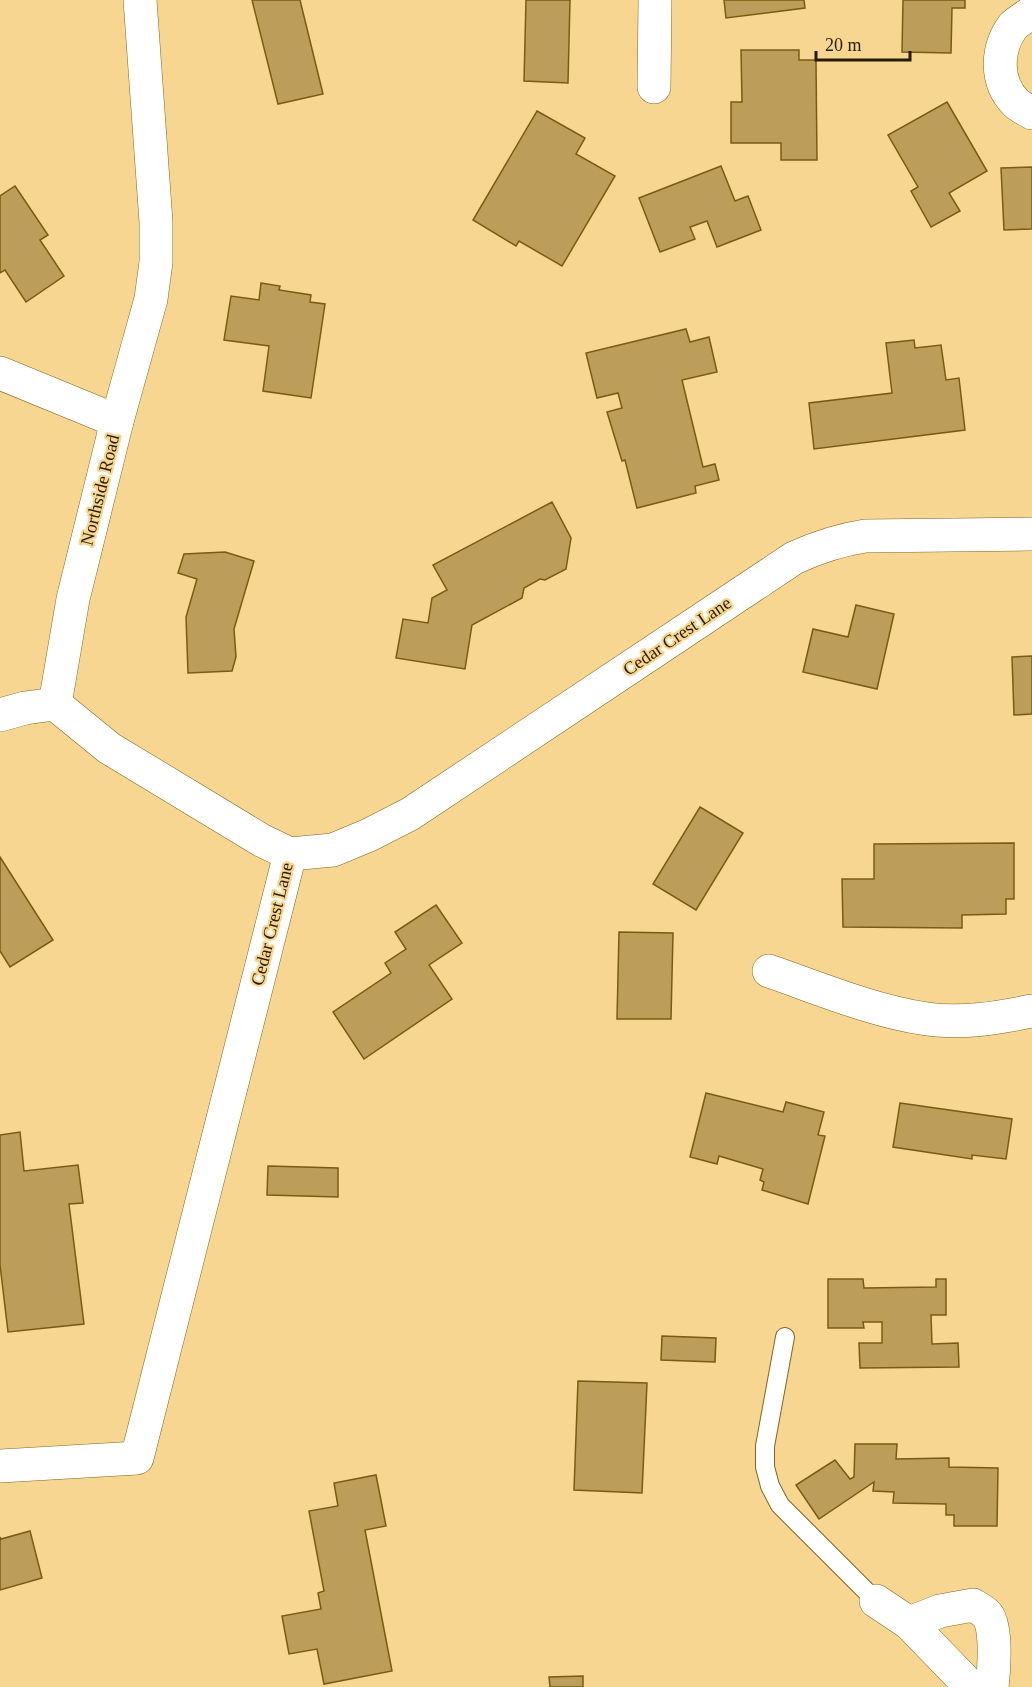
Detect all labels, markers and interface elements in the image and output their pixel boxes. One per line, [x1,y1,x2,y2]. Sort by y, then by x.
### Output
scale bar [816,24,910,62]
text: 20 m [825,35,862,55]
street label: Northside Road [77,433,123,547]
street label: Cedar Crest Lane [619,592,735,680]
street label: Cedar Crest Lane [247,860,297,988]

